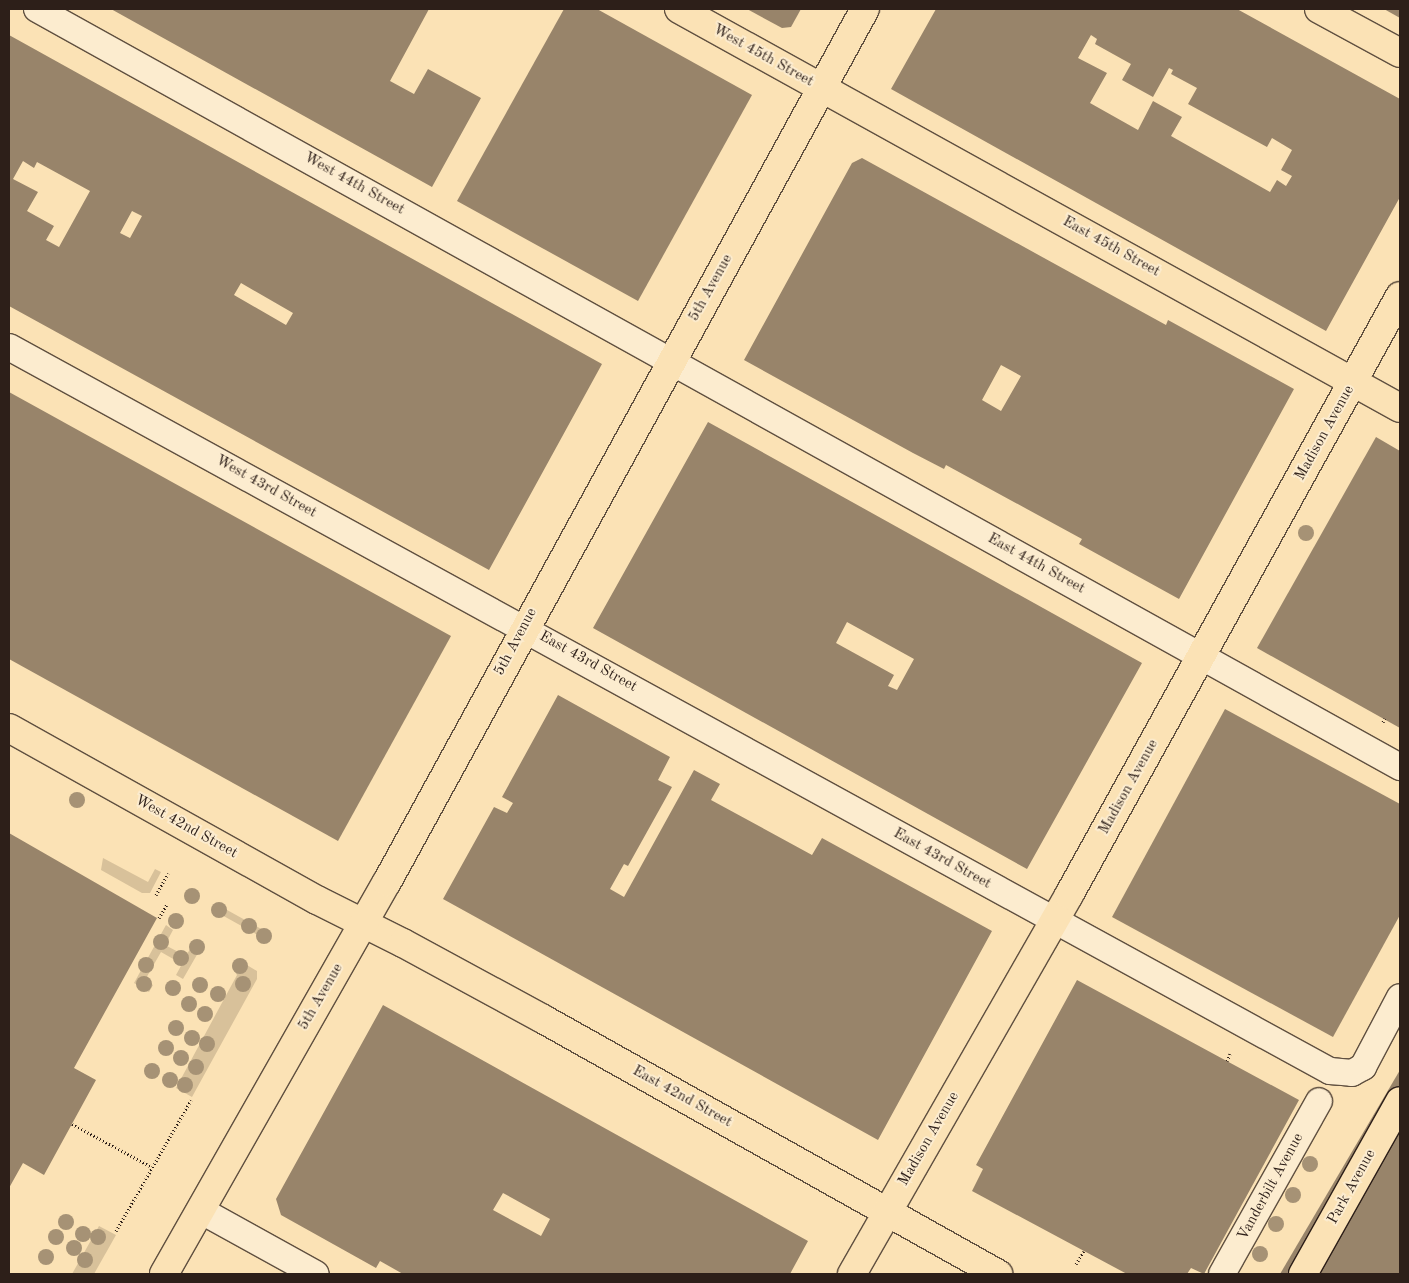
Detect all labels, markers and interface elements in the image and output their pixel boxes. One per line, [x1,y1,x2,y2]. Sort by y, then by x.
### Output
street label: West 45th Street [710,21,816,91]
street label: West 44th Street [301,149,407,219]
street label: East 45th Street [1059,213,1163,281]
street label: 5th Avenue [685,251,737,325]
street label: Madison Avenue [1291,382,1359,484]
street label: West 43rd Street [212,452,320,522]
street label: East 44th Street [984,530,1088,598]
street label: 5th Avenue [491,605,541,679]
street label: East 43rd Street [536,628,640,696]
street label: Madison Avenue [1095,736,1163,838]
street label: West 42nd Street [131,791,241,863]
street label: East 43rd Street [890,825,994,893]
street label: 5th Avenue [295,960,347,1034]
street label: East 42nd Street [629,1062,735,1132]
street label: Madison Avenue [895,1089,963,1189]
street label: Vanderbilt Avenue [1234,1130,1308,1244]
street label: Park Avenue [1324,1146,1380,1228]

